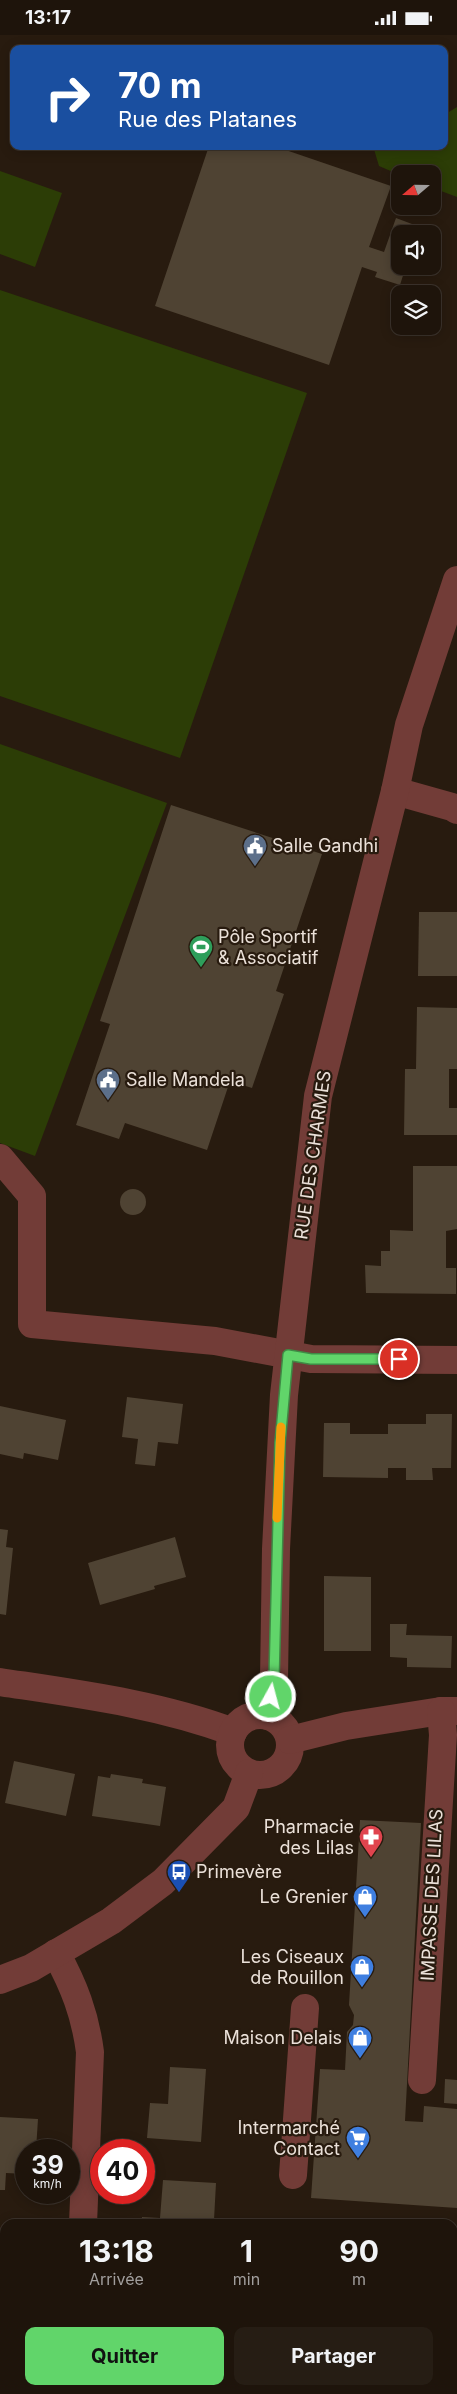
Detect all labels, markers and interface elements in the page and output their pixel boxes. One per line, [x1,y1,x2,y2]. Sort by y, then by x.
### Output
text: 13:17 [25,6,71,29]
text: 70 m [118,64,202,106]
icon: right [35,65,100,130]
text: Rue des Platanes [118,106,297,132]
north arrow [391,165,441,215]
map controls [391,165,441,335]
button: sound [391,225,441,275]
button: layers [391,285,441,335]
public building icon: Salle Gandhi [242,833,268,867]
place label: Salle Gandhi [272,835,378,856]
place label: Pôle Sportif & Associatif [218,926,319,968]
sports icon: Pôle Sportif & Associatif [188,934,214,968]
public building icon: Salle Mandela [95,1067,121,1101]
place label: Salle Mandela [126,1069,245,1090]
street label: RUE DES CHARMES [290,1069,335,1241]
pin [378,1338,420,1380]
icon: arrive [385,1345,413,1373]
position arrow [244,1670,296,1722]
street label: IMPASSE DES LILAS [417,1808,446,1982]
place label: Pharmacie des Lilas [264,1816,354,1858]
pharmacy icon: Pharmacie des Lilas [358,1824,384,1858]
bus stop icon: Primevère [166,1859,192,1893]
place label: Primevère [196,1861,282,1882]
shop icon: Le Grenier [352,1884,378,1918]
place label: Le Grenier [260,1886,348,1907]
place label: Les Ciseaux de Rouillon [241,1946,344,1988]
shop icon: Les Ciseaux de Rouillon [349,1954,375,1988]
shop icon: Maison Delais [347,2025,373,2059]
place label: Maison Delais [223,2027,342,2048]
place label: Intermarché Contact [237,2117,340,2159]
supermarket icon: Intermarché Contact [345,2125,371,2159]
speed limit sign: 40 [90,2139,155,2204]
text: 39 [31,2150,64,2180]
text: km/h [33,2176,62,2191]
text: 13:18 [79,2233,154,2269]
text: 1 [240,2233,253,2269]
text: 90 [339,2233,379,2269]
text: Arrivée [89,2269,144,2289]
text: min [233,2269,260,2289]
text: m [352,2269,366,2289]
button: Quitter [25,2327,224,2385]
button: Partager [234,2327,433,2385]

